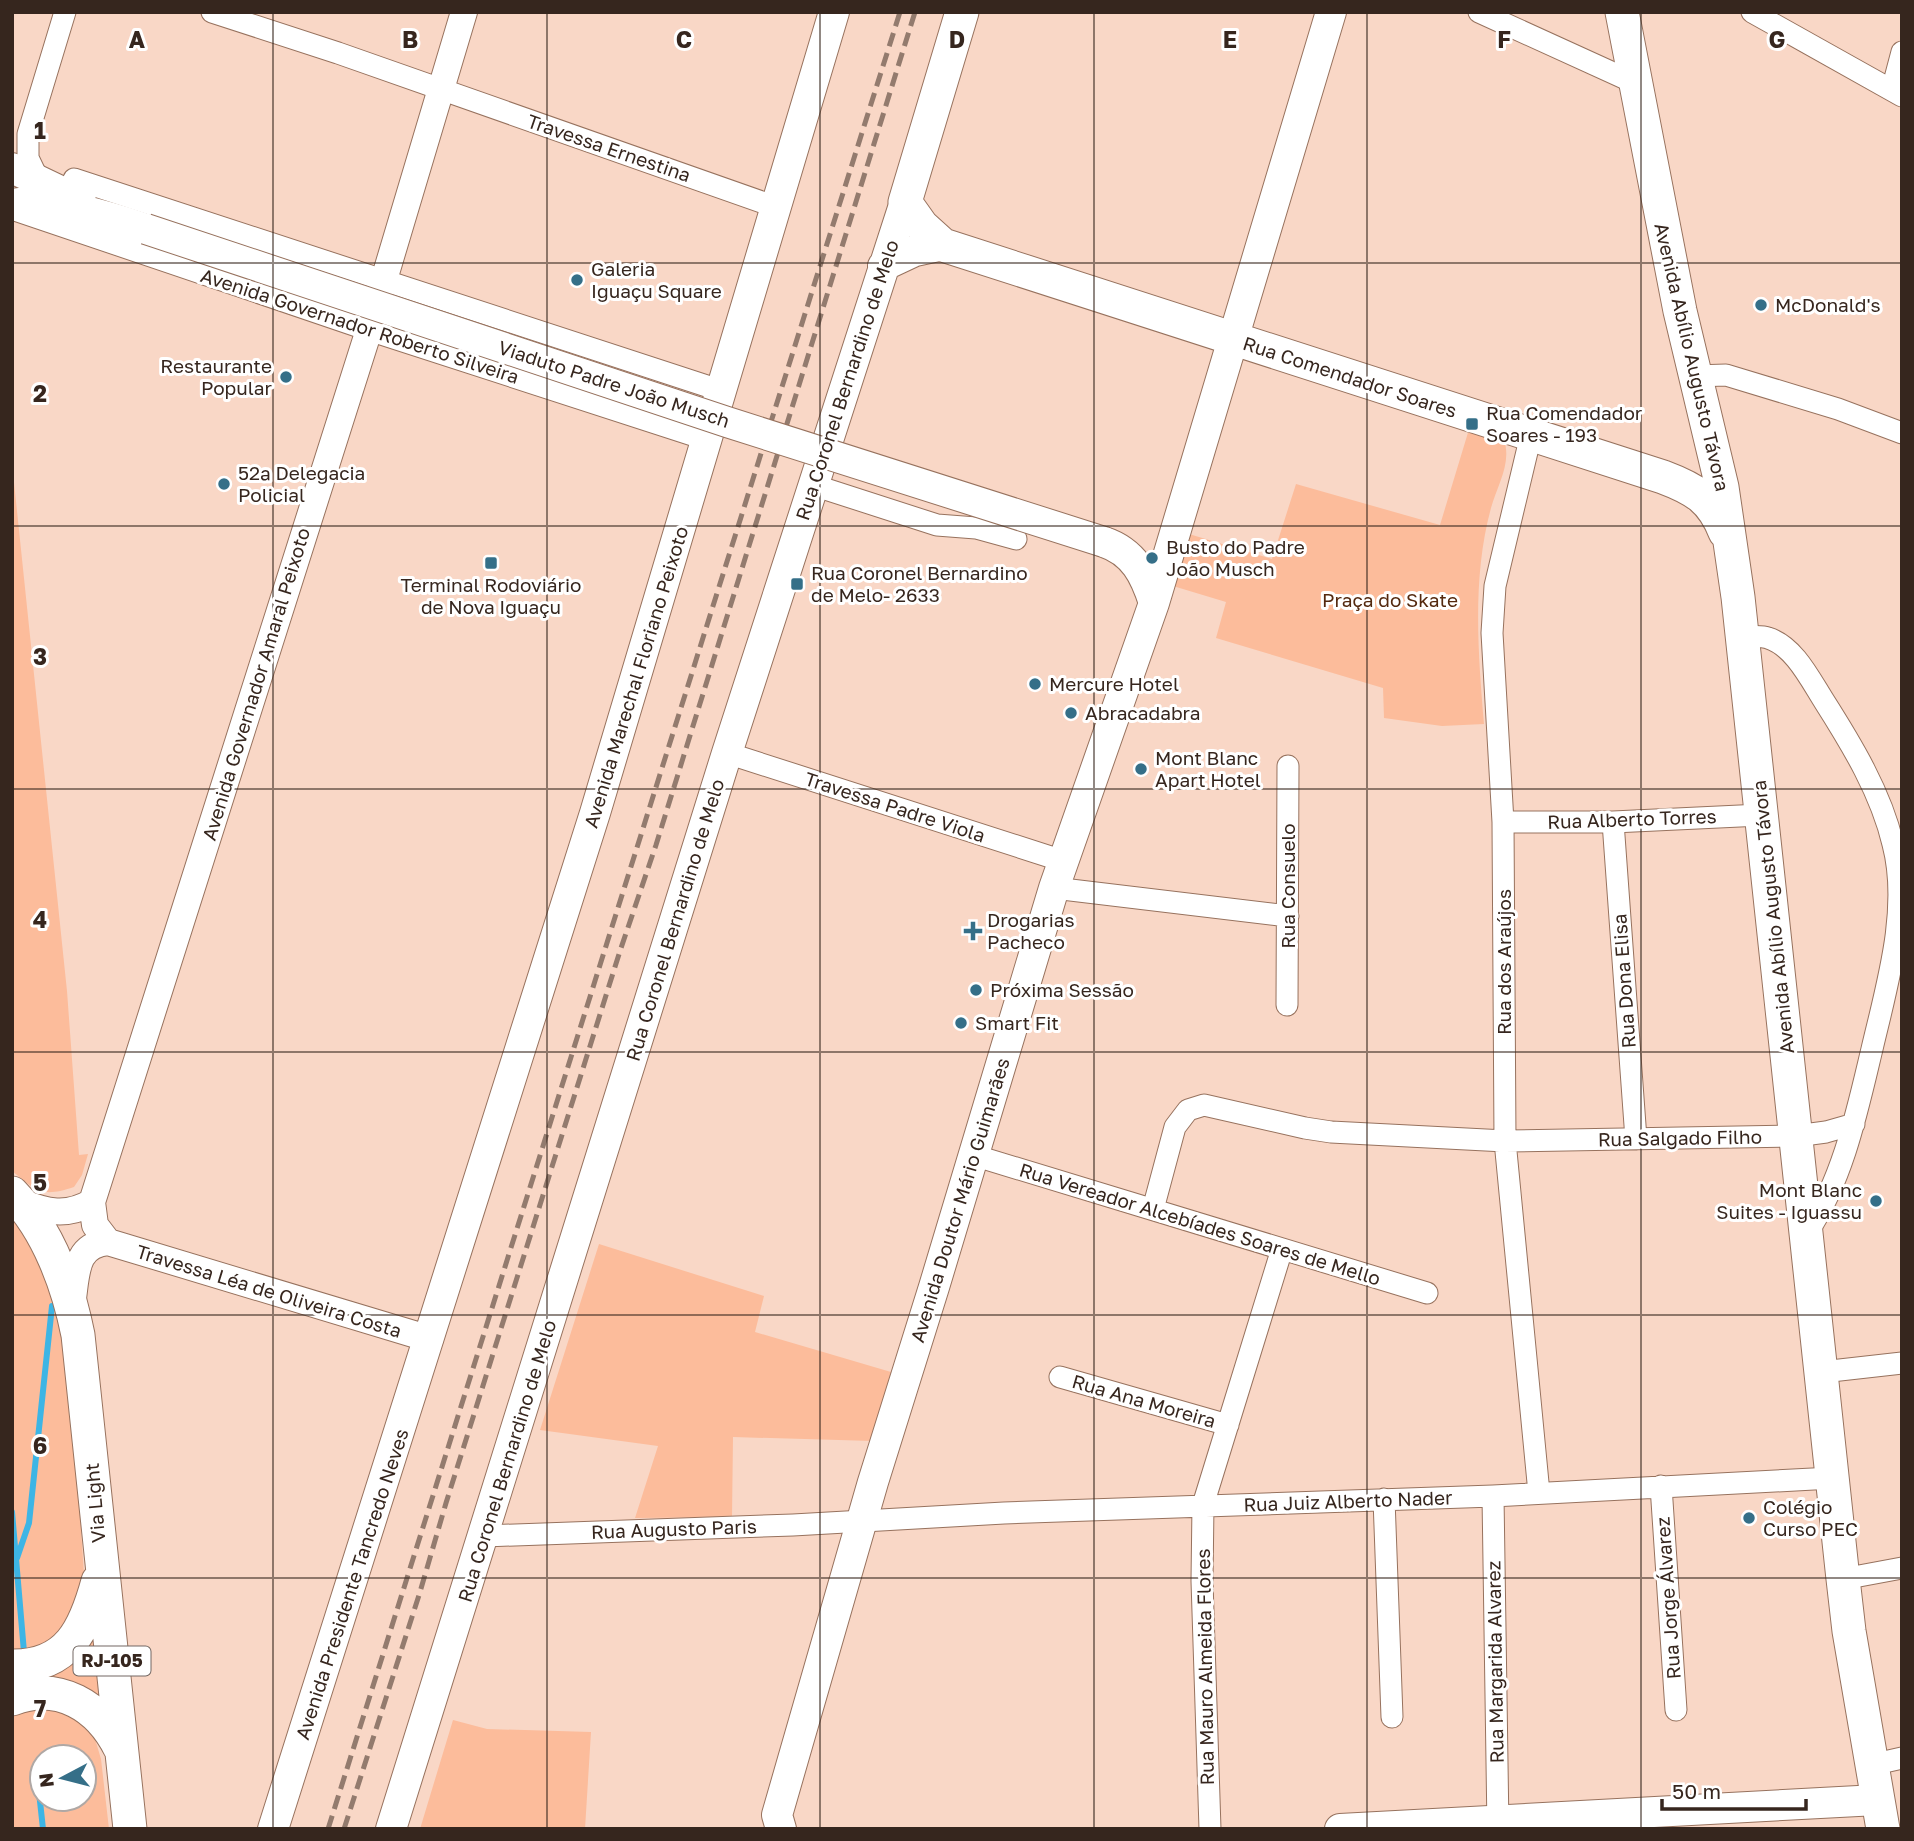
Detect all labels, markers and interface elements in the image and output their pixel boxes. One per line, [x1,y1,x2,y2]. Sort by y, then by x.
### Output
text: A [129,25,146,53]
text: B [402,25,418,53]
text: C [676,25,692,53]
text: D [949,25,965,53]
text: E [1223,25,1237,53]
text: F [1497,25,1511,53]
text: G [1769,25,1785,53]
street label: Travessa Ernestina [524,109,694,186]
text: 1 [34,116,46,144]
street label: Avenida Abílio Augusto Távora [1650,220,1735,493]
street label: Rua Coronel Bernardino de Melo [790,237,903,523]
place label: Galeria Iguaçu Square [591,257,722,302]
street label: Avenida Governador Roberto Silveira [198,263,522,388]
marker: Galeria Iguaçu Square [569,272,585,288]
place label: McDonald's [1775,293,1881,316]
marker: McDonald's [1753,297,1769,313]
street label: Rua Comendador Soares [1240,331,1460,422]
street label: Viaduto Padre João Musch [496,335,733,432]
place label: Restaurante Popular [160,354,273,399]
marker: Restaurante Popular [278,369,294,385]
text: 2 [33,379,47,407]
place label: Rua Comendador Soares - 193 [1486,401,1643,446]
marker: Rua Comendador Soares - 193 [1464,416,1480,432]
place label: 52ª Delegacia Policial [238,461,365,506]
marker: 52ª Delegacia Policial [216,476,232,492]
street label: Avenida Marechal Floriano Peixoto [579,523,692,830]
street label: Avenida Governador Amaral Peixoto [197,525,314,843]
place label: Busto do Padre João Musch [1166,535,1305,580]
marker: Busto do Padre João Musch [1144,550,1160,566]
marker: Terminal Rodoviário de Nova Iguaçu [483,555,499,571]
place label: Rua Coronel Bernardino de Melo- 2633 [811,561,1028,606]
place label: Terminal Rodoviário de Nova Iguaçu [401,573,581,618]
marker: Rua Coronel Bernardino de Melo- 2633 [789,576,805,592]
park label: Praça do Skate [1322,588,1458,611]
text: 3 [33,642,47,670]
place label: Mercure Hotel [1049,672,1179,695]
marker: Mercure Hotel [1027,676,1043,692]
place label: Abracadabra [1085,701,1201,724]
marker: Abracadabra [1063,705,1079,721]
place label: Mont Blanc Apart Hotel [1155,746,1261,791]
marker: Mont Blanc Apart Hotel [1133,761,1149,777]
street label: Travessa Padre Viola [802,766,988,847]
street label: Rua Coronel Bernardino de Melo [621,776,728,1064]
street label: Avenida Abílio Augusto Távora [1747,779,1798,1055]
street label: Rua Alberto Torres [1547,804,1717,833]
street label: Rua Consuelo [1276,823,1299,949]
street label: Rua dos Araújos [1492,889,1515,1035]
text: 4 [33,905,47,933]
place label: Drogarias Pacheco [987,908,1075,953]
street label: Rua Dona Elisa [1607,913,1640,1049]
marker: Drogarias Pacheco [965,923,981,939]
place label: Próxima Sessão [990,978,1134,1001]
marker: Próxima Sessão [968,982,984,998]
place label: Smart Fit [975,1011,1059,1034]
marker: Smart Fit [953,1015,969,1031]
street label: Avenida Doutor Mário Guimarães [905,1055,1014,1345]
street label: Rua Salgado Filho [1598,1125,1762,1150]
street label: Rua Vereador Alcebíades Soares de Mello [1017,1157,1384,1290]
text: 5 [33,1168,47,1196]
place label: Mont Blanc Suites - Iguassu [1716,1178,1862,1223]
marker: Mont Blanc Suites - Iguassu [1868,1193,1884,1209]
street label: Travessa Léa de Oliveira Costa [134,1239,405,1342]
street label: Rua Coronel Bernardino de Melo [453,1317,560,1605]
street label: Rua Ana Moreira [1070,1369,1219,1432]
street label: Avenida Presidente Tancredo Neves [290,1425,413,1742]
text: 6 [33,1431,47,1459]
street label: Via Light [80,1462,109,1544]
street label: Rua Juiz Alberto Nader [1243,1485,1453,1516]
place label: Colégio Curso PEC [1763,1495,1858,1540]
marker: Colégio Curso PEC [1741,1510,1757,1526]
street label: Rua Augusto Paris [591,1514,757,1543]
street label: Rua Jorge Álvarez [1650,1516,1685,1680]
street label: Rua Mauro Almeida Flores [1191,1548,1218,1786]
street label: Rua Margarida Alvarez [1481,1560,1508,1764]
road number: RJ-105 [74,1646,150,1676]
text: 7 [34,1694,46,1722]
north arrow [28,1743,98,1813]
scale bar [1662,1768,1806,1812]
text: N [33,1772,58,1789]
text: 50 m [1672,1778,1721,1804]

